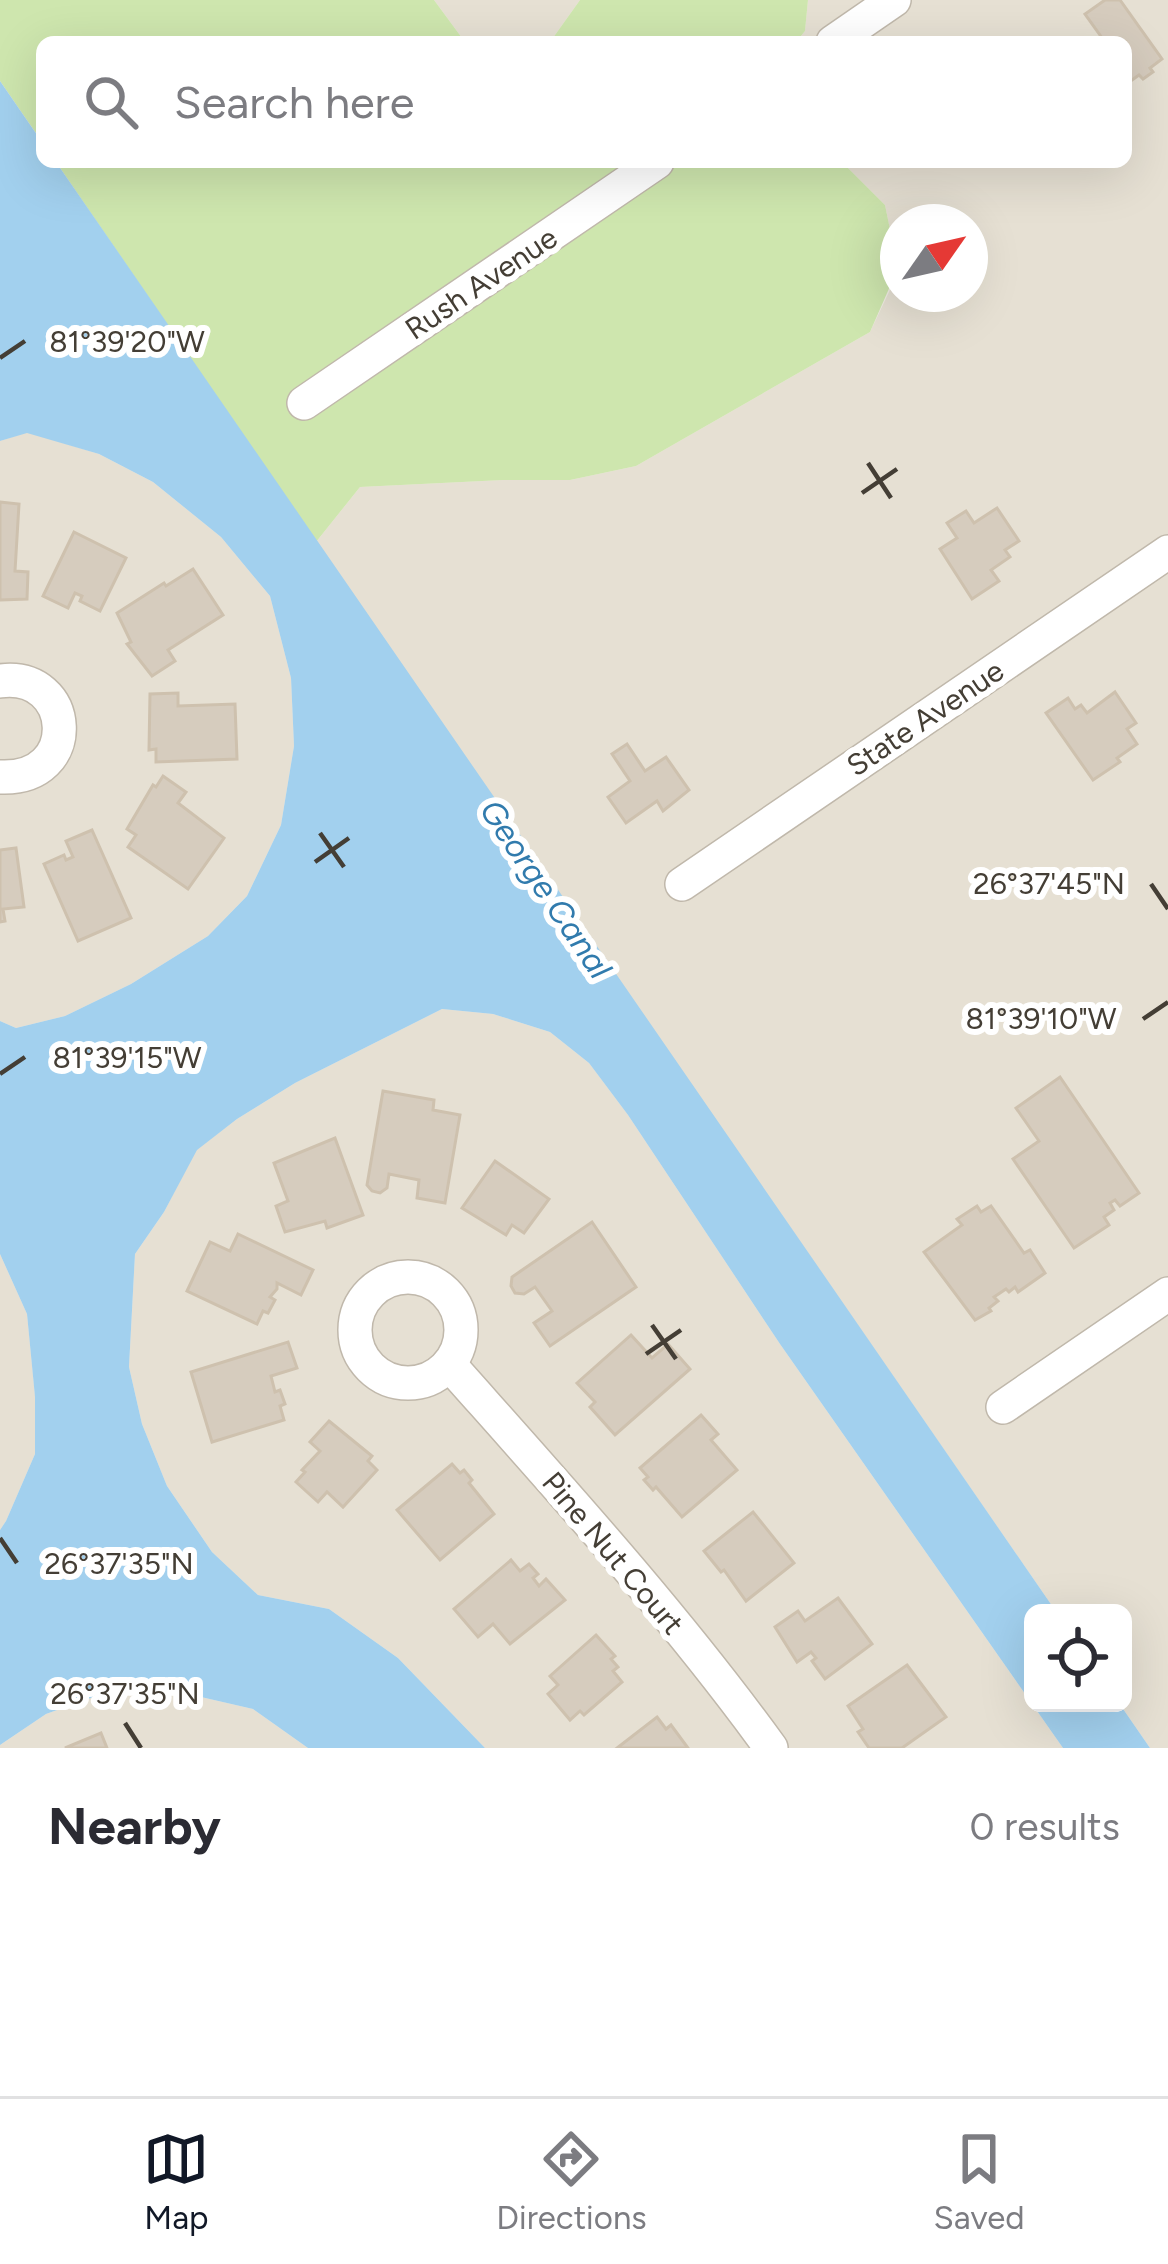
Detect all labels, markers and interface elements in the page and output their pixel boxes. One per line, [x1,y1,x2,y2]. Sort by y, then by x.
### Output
search box [36,36,1132,168]
icon: search [78,69,144,135]
text: Search here [174,75,414,129]
north arrow [880,204,988,312]
street label: Rush Avenue [398,219,564,347]
text: 81°39'20"W [49,323,205,360]
street label: State Avenue [839,652,1011,784]
water label: George Canal [472,792,621,986]
text: 26°37'45"N [973,865,1125,902]
text: 81°39'10"W [965,1000,1117,1037]
text: 81°39'15"W [52,1039,202,1076]
street label: Pine Nut Court [534,1464,692,1642]
text: 26°37'35"N [44,1545,194,1582]
map controls [1024,1604,1132,1712]
button: locate [1024,1604,1132,1712]
text: 26°37'35"N [50,1675,200,1712]
text: Nearby [48,1796,221,1857]
text: 0 results [969,1803,1120,1850]
tab: Map [143,2126,209,2237]
tab: Directions [496,2126,647,2237]
tab: Saved [934,2126,1025,2237]

